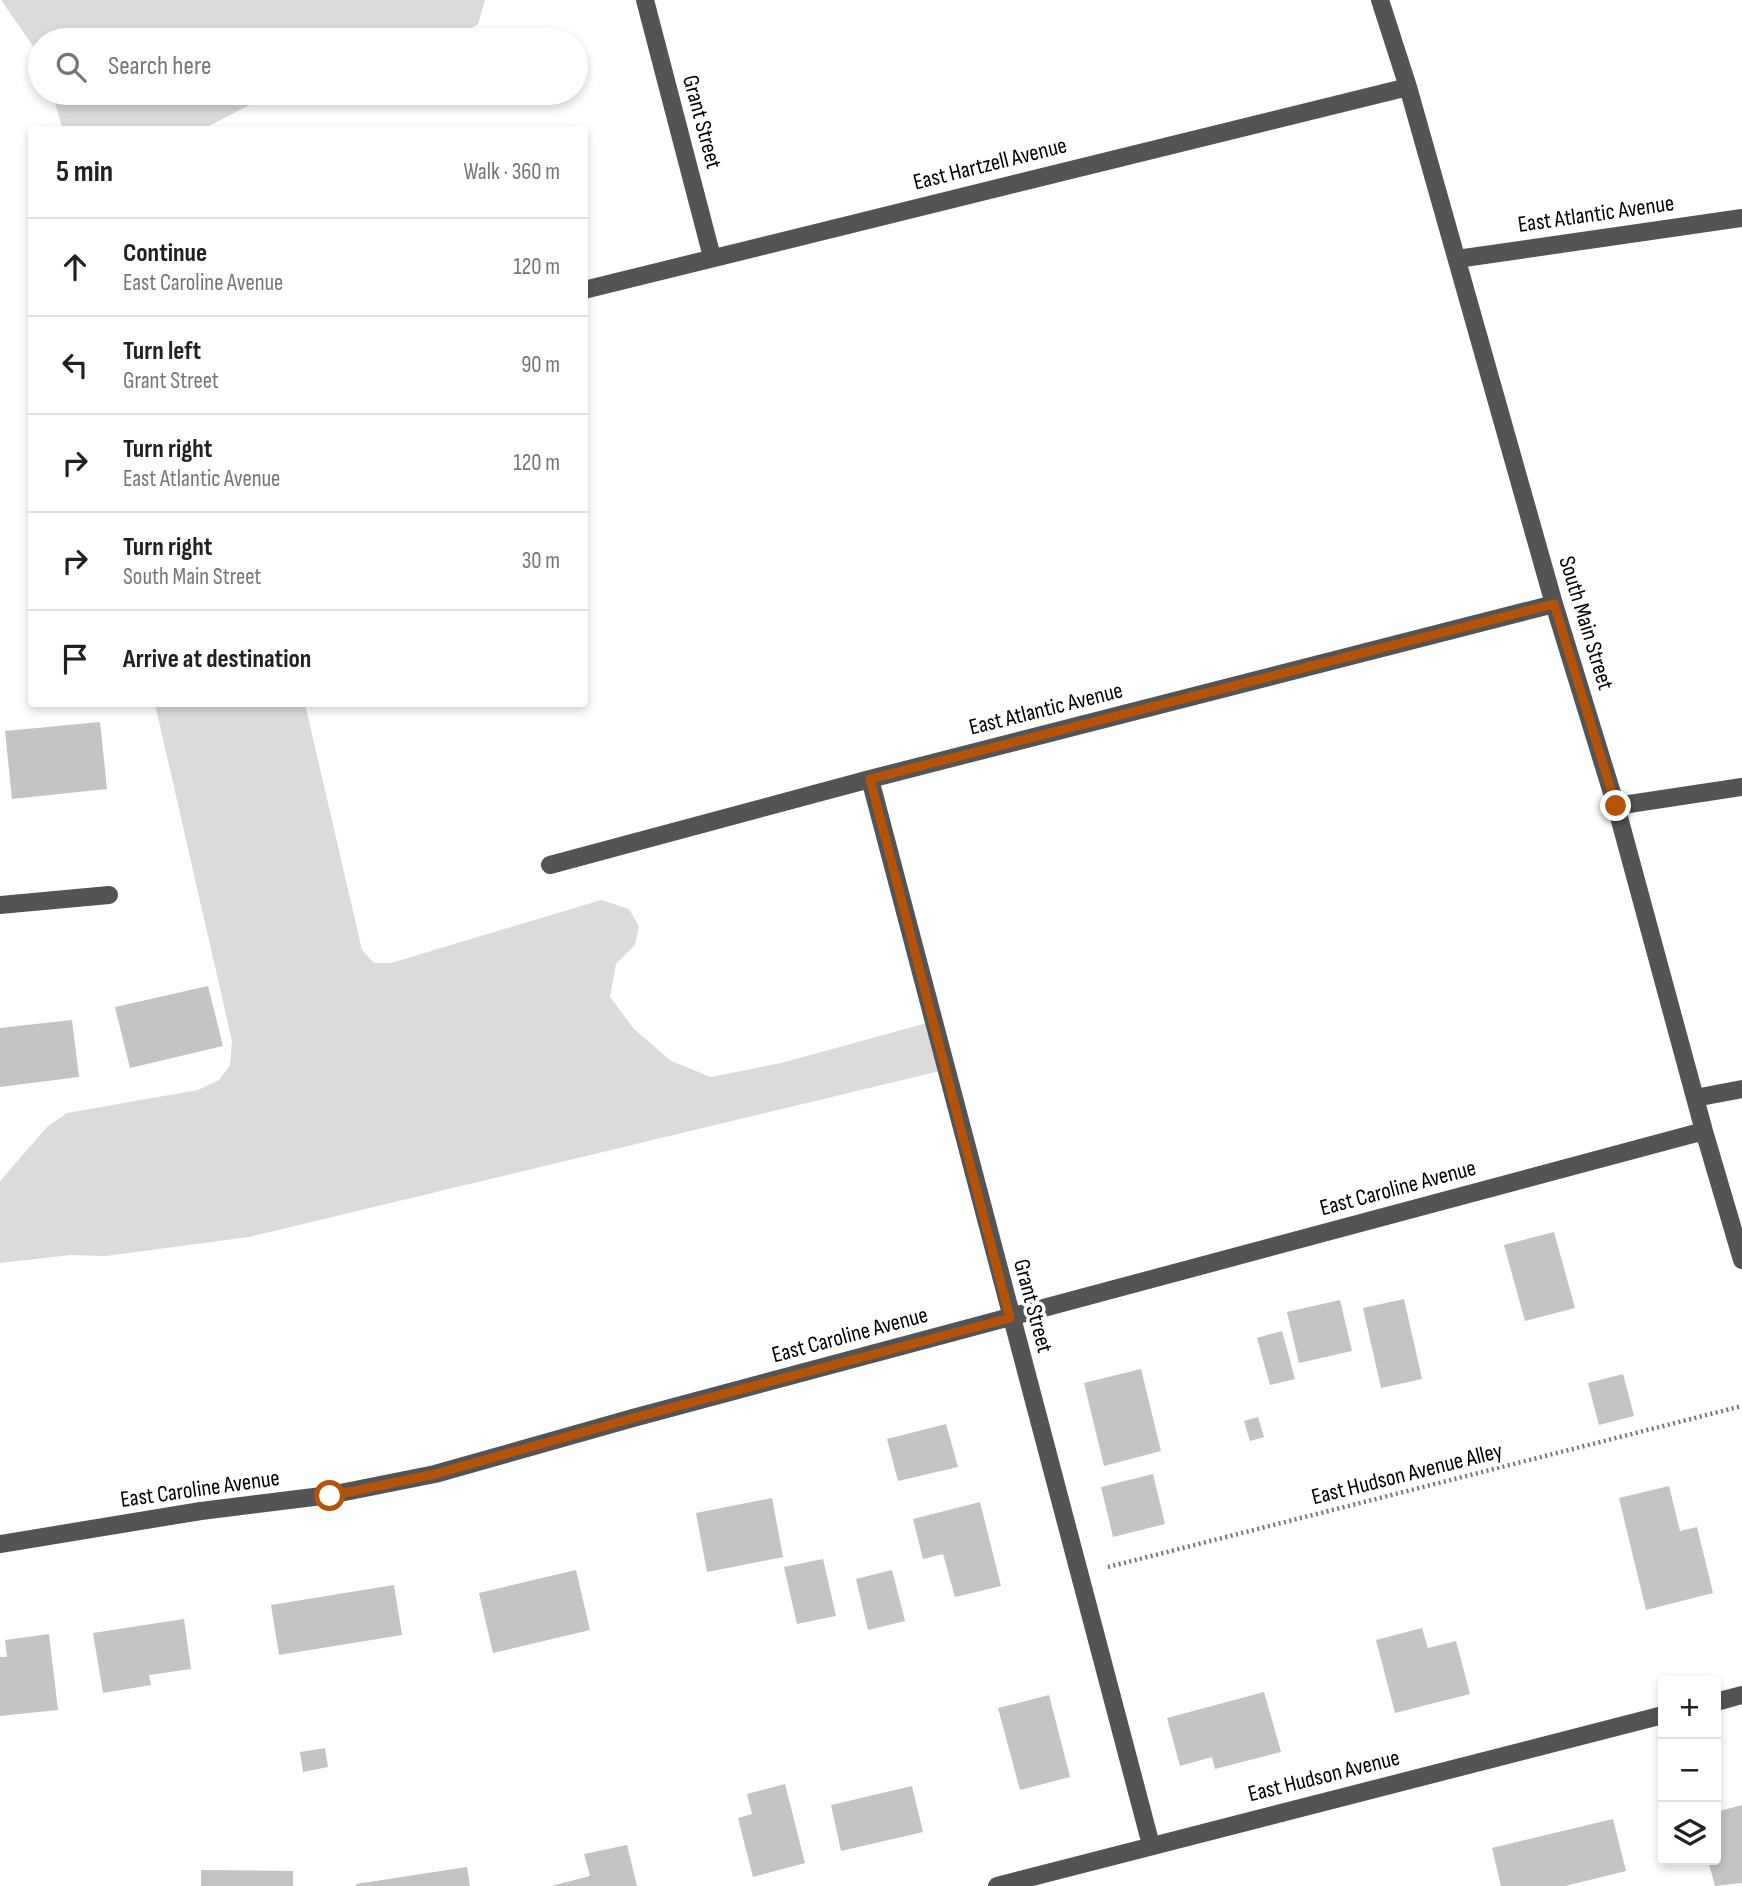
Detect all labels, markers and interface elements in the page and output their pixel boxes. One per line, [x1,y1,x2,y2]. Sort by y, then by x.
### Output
search box [28,28,588,105]
icon: search [52,48,90,86]
text: Search here [108,51,211,82]
street label: Grant Street [676,72,728,172]
street label: East Hartzell Avenue [910,131,1070,197]
text: 5 min [56,154,113,190]
text: Walk · 360 m [463,158,560,186]
street label: East Atlantic Avenue [1516,189,1676,239]
text: Continue [123,238,207,269]
icon: ahead [56,248,94,286]
text: 120 m [514,253,560,281]
text: East Caroline Avenue [123,269,283,297]
text: Turn left [123,336,201,367]
icon: left [56,346,94,384]
text: 90 m [521,351,560,379]
text: Grant Street [123,367,219,395]
text: Turn right [123,434,212,465]
icon: right [56,444,94,482]
text: 120 m [514,449,560,477]
text: East Atlantic Avenue [123,465,280,493]
text: Turn right [123,532,212,563]
icon: right [56,542,94,580]
text: 30 m [522,547,560,575]
street label: South Main Street [1552,553,1620,693]
text: South Main Street [123,563,261,591]
icon: arrive [56,640,94,678]
text: Arrive at destination [123,644,311,675]
street label: East Atlantic Avenue [966,676,1126,742]
route end [1600,790,1631,821]
street label: East Caroline Avenue [1317,1154,1479,1222]
street label: Grant Street [1007,1256,1059,1356]
street label: East Caroline Avenue [769,1301,931,1369]
street label: East Hudson Avenue Alley [1309,1437,1505,1511]
street label: East Caroline Avenue [119,1464,281,1514]
route start [314,1480,345,1511]
map controls [1658,1676,1721,1865]
button: + [1658,1676,1721,1739]
button: − [1658,1739,1721,1802]
street label: East Hudson Avenue [1245,1744,1403,1808]
button: layers [1658,1802,1721,1865]

